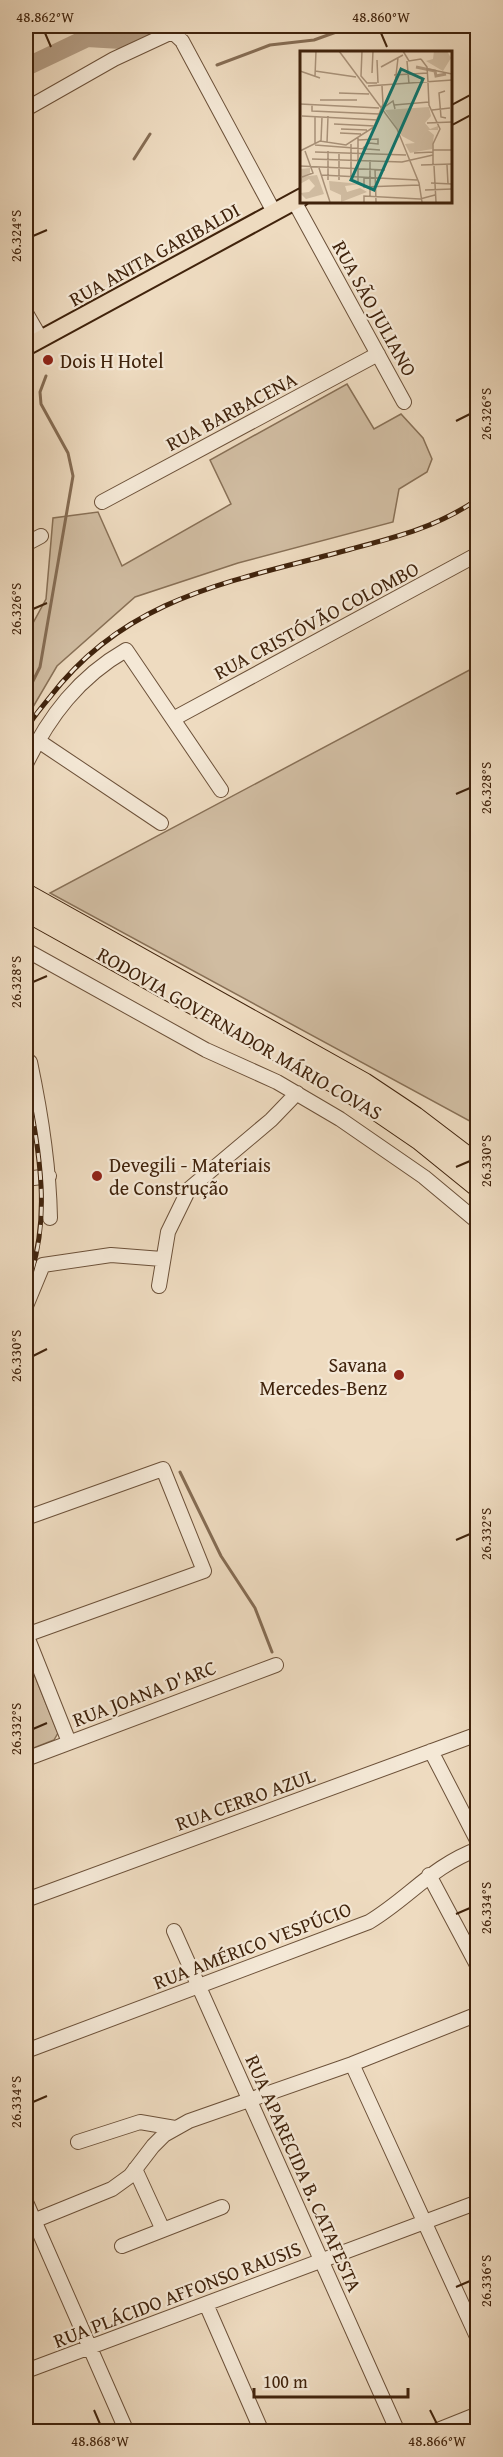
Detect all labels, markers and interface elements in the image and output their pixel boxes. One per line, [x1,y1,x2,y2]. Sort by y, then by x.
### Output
text: 48.862°W [16,6,74,27]
text: 48.860°W [352,6,410,27]
inset map [300,51,452,202]
street label: RUA ANITA GARIBALDI [63,195,245,313]
text: 26.324°S [5,210,26,262]
street label: RUA SÃO JULIANO [326,235,424,381]
place label: Dois H Hotel [60,346,164,375]
marker: Dois H Hotel [41,353,55,367]
street label: RUA BARBACENA [160,364,302,458]
text: 26.326°S [475,388,496,440]
street label: RUA CRISTÓVÃO COLOMBO [208,554,424,686]
text: 26.326°S [5,583,26,635]
text: 26.328°S [475,762,496,814]
street label: RODOVIA GOVERNADOR MÁRIO COVAS [92,939,388,1127]
text: 26.328°S [5,956,26,1008]
text: 26.330°S [475,1135,496,1187]
place label: Devegili - Materiais de Construção [109,1150,271,1202]
marker: Devegili - Materiais de Construção [90,1169,104,1183]
text: 26.330°S [5,1330,26,1382]
place label: Savana Mercedes-Benz [259,1350,388,1402]
marker: Savana Mercedes-Benz [392,1368,406,1382]
text: 26.332°S [475,1508,496,1560]
street label: RUA JOANA D'ARC [68,1652,220,1734]
text: 26.332°S [5,1703,26,1755]
street label: RUA CERRO AZUL [171,1760,319,1838]
text: 26.334°S [475,1882,496,1934]
street label: RUA AMÉRICO VESPÚCIO [149,1894,355,1996]
street label: RUA APARECIDA B. CATAFESTA [239,2050,369,2296]
text: 26.334°S [5,2076,26,2128]
street label: RUA PLÁCIDO AFFONSO RAUSIS [49,2233,305,2355]
text: 26.336°S [475,2255,496,2307]
scale bar [254,2361,408,2399]
text: 100 m [263,2368,308,2395]
text: 48.868°W [71,2430,129,2451]
text: 48.866°W [408,2430,466,2451]

